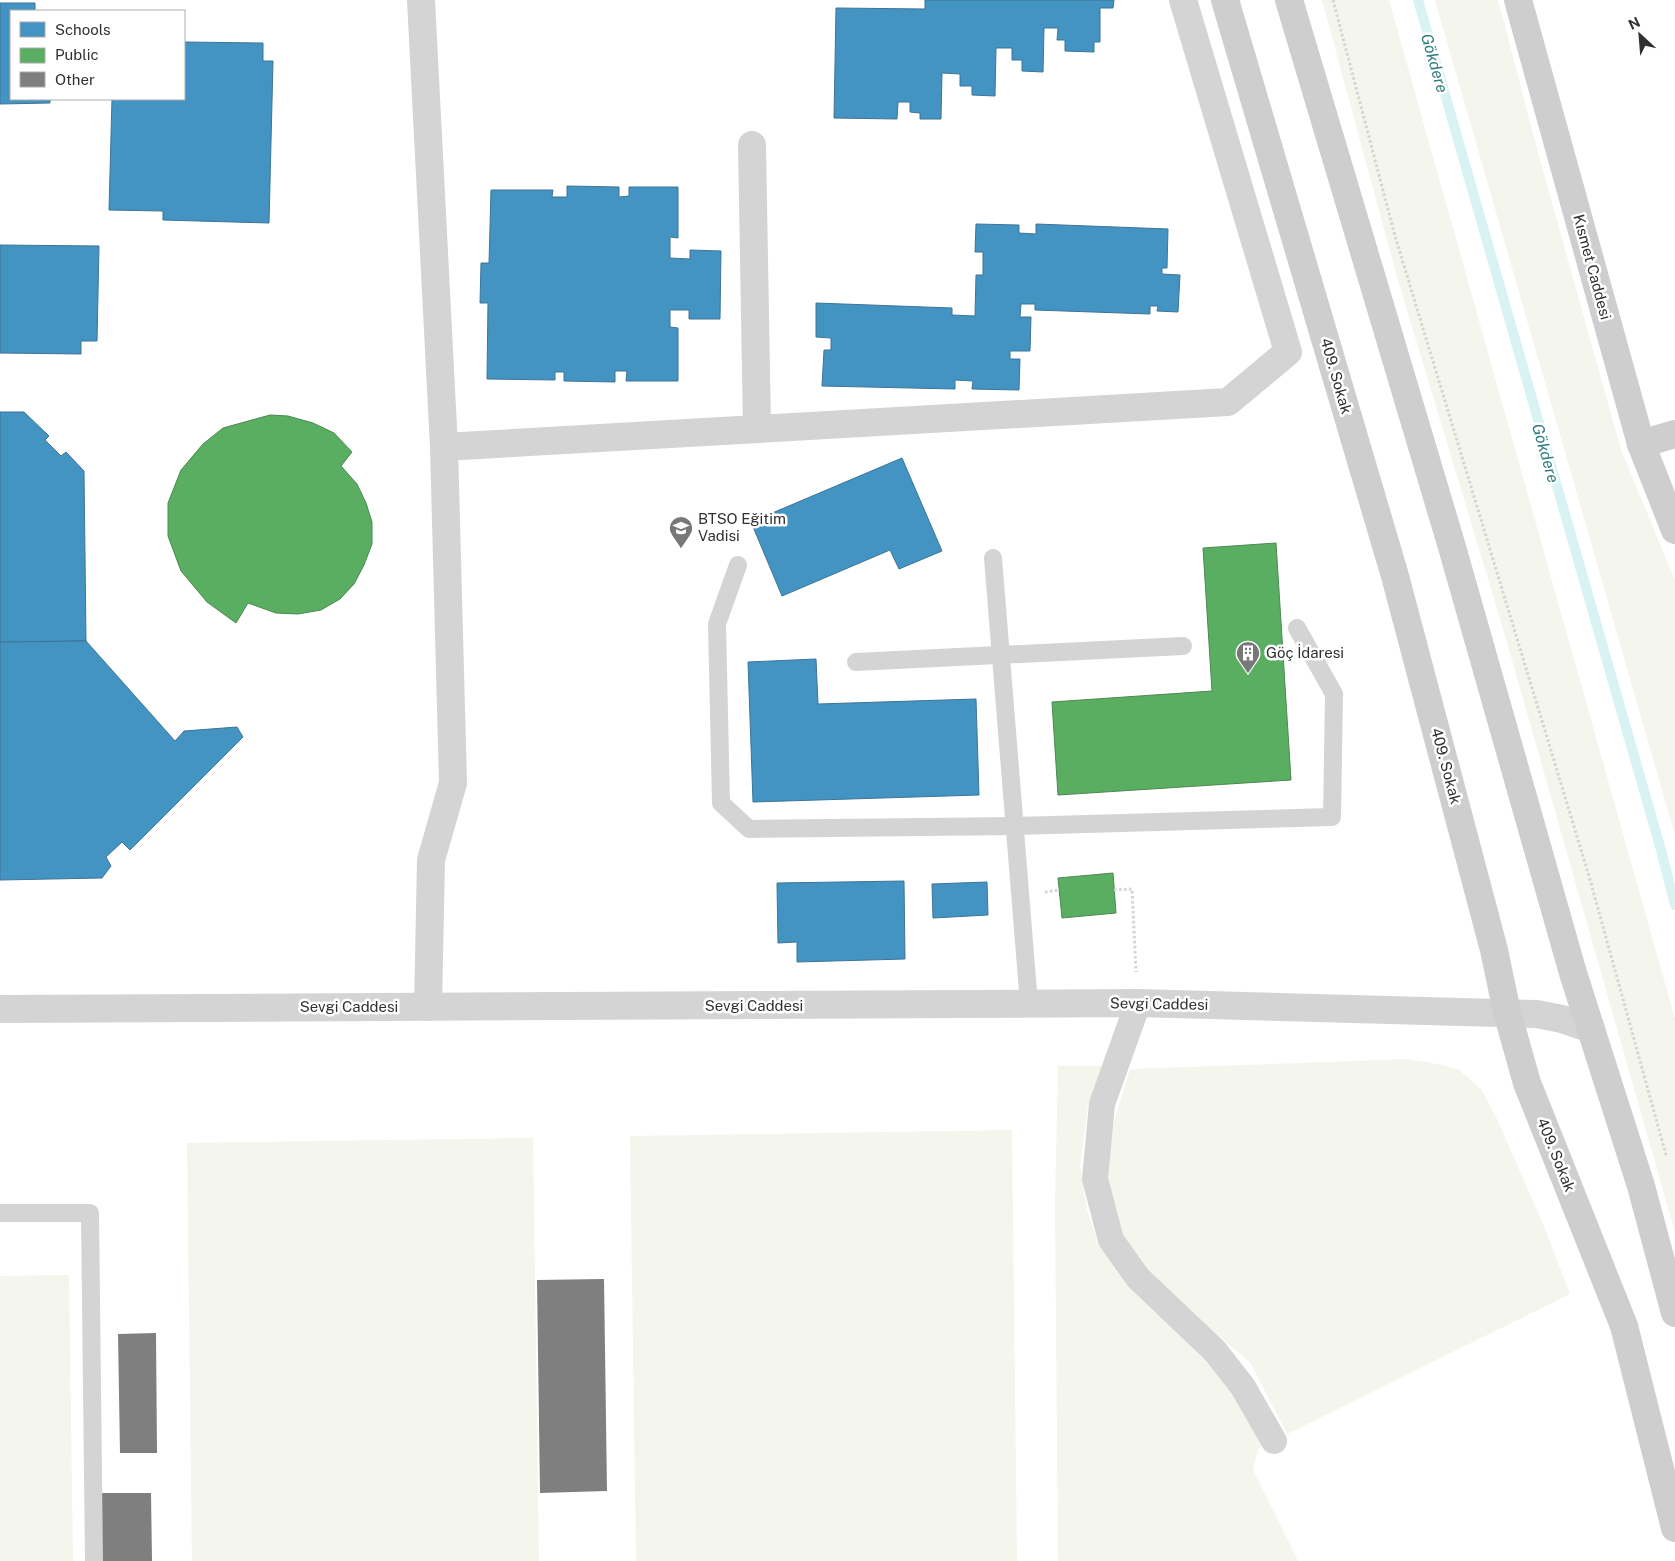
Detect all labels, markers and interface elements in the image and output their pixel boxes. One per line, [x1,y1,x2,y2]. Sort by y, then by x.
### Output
legend [10,10,185,100]
north arrow [1615,10,1665,60]
text: N [1626,14,1643,33]
text: Schools [55,21,111,38]
water label: Gökdere [1417,31,1452,95]
text: Public [55,46,99,63]
text: Other [55,71,95,88]
street label: Kısmet Caddesi [1570,212,1615,321]
street label: 409. Sokak [1318,336,1355,416]
water label: Gökdere [1528,421,1563,485]
place label: BTSO Eğitim Vadisi [698,510,786,544]
school or university icon: BTSO Eğitim Vadisi [668,515,694,549]
building icon: Göç İdaresi [1235,640,1261,674]
place label: Göç İdaresi [1266,643,1344,661]
street label: 409. Sokak [1428,726,1465,806]
street label: Sevgi Caddesi [1110,994,1208,1013]
street label: Sevgi Caddesi [705,997,803,1014]
street label: Sevgi Caddesi [300,998,398,1015]
street label: 409. Sokak [1534,1115,1579,1194]

